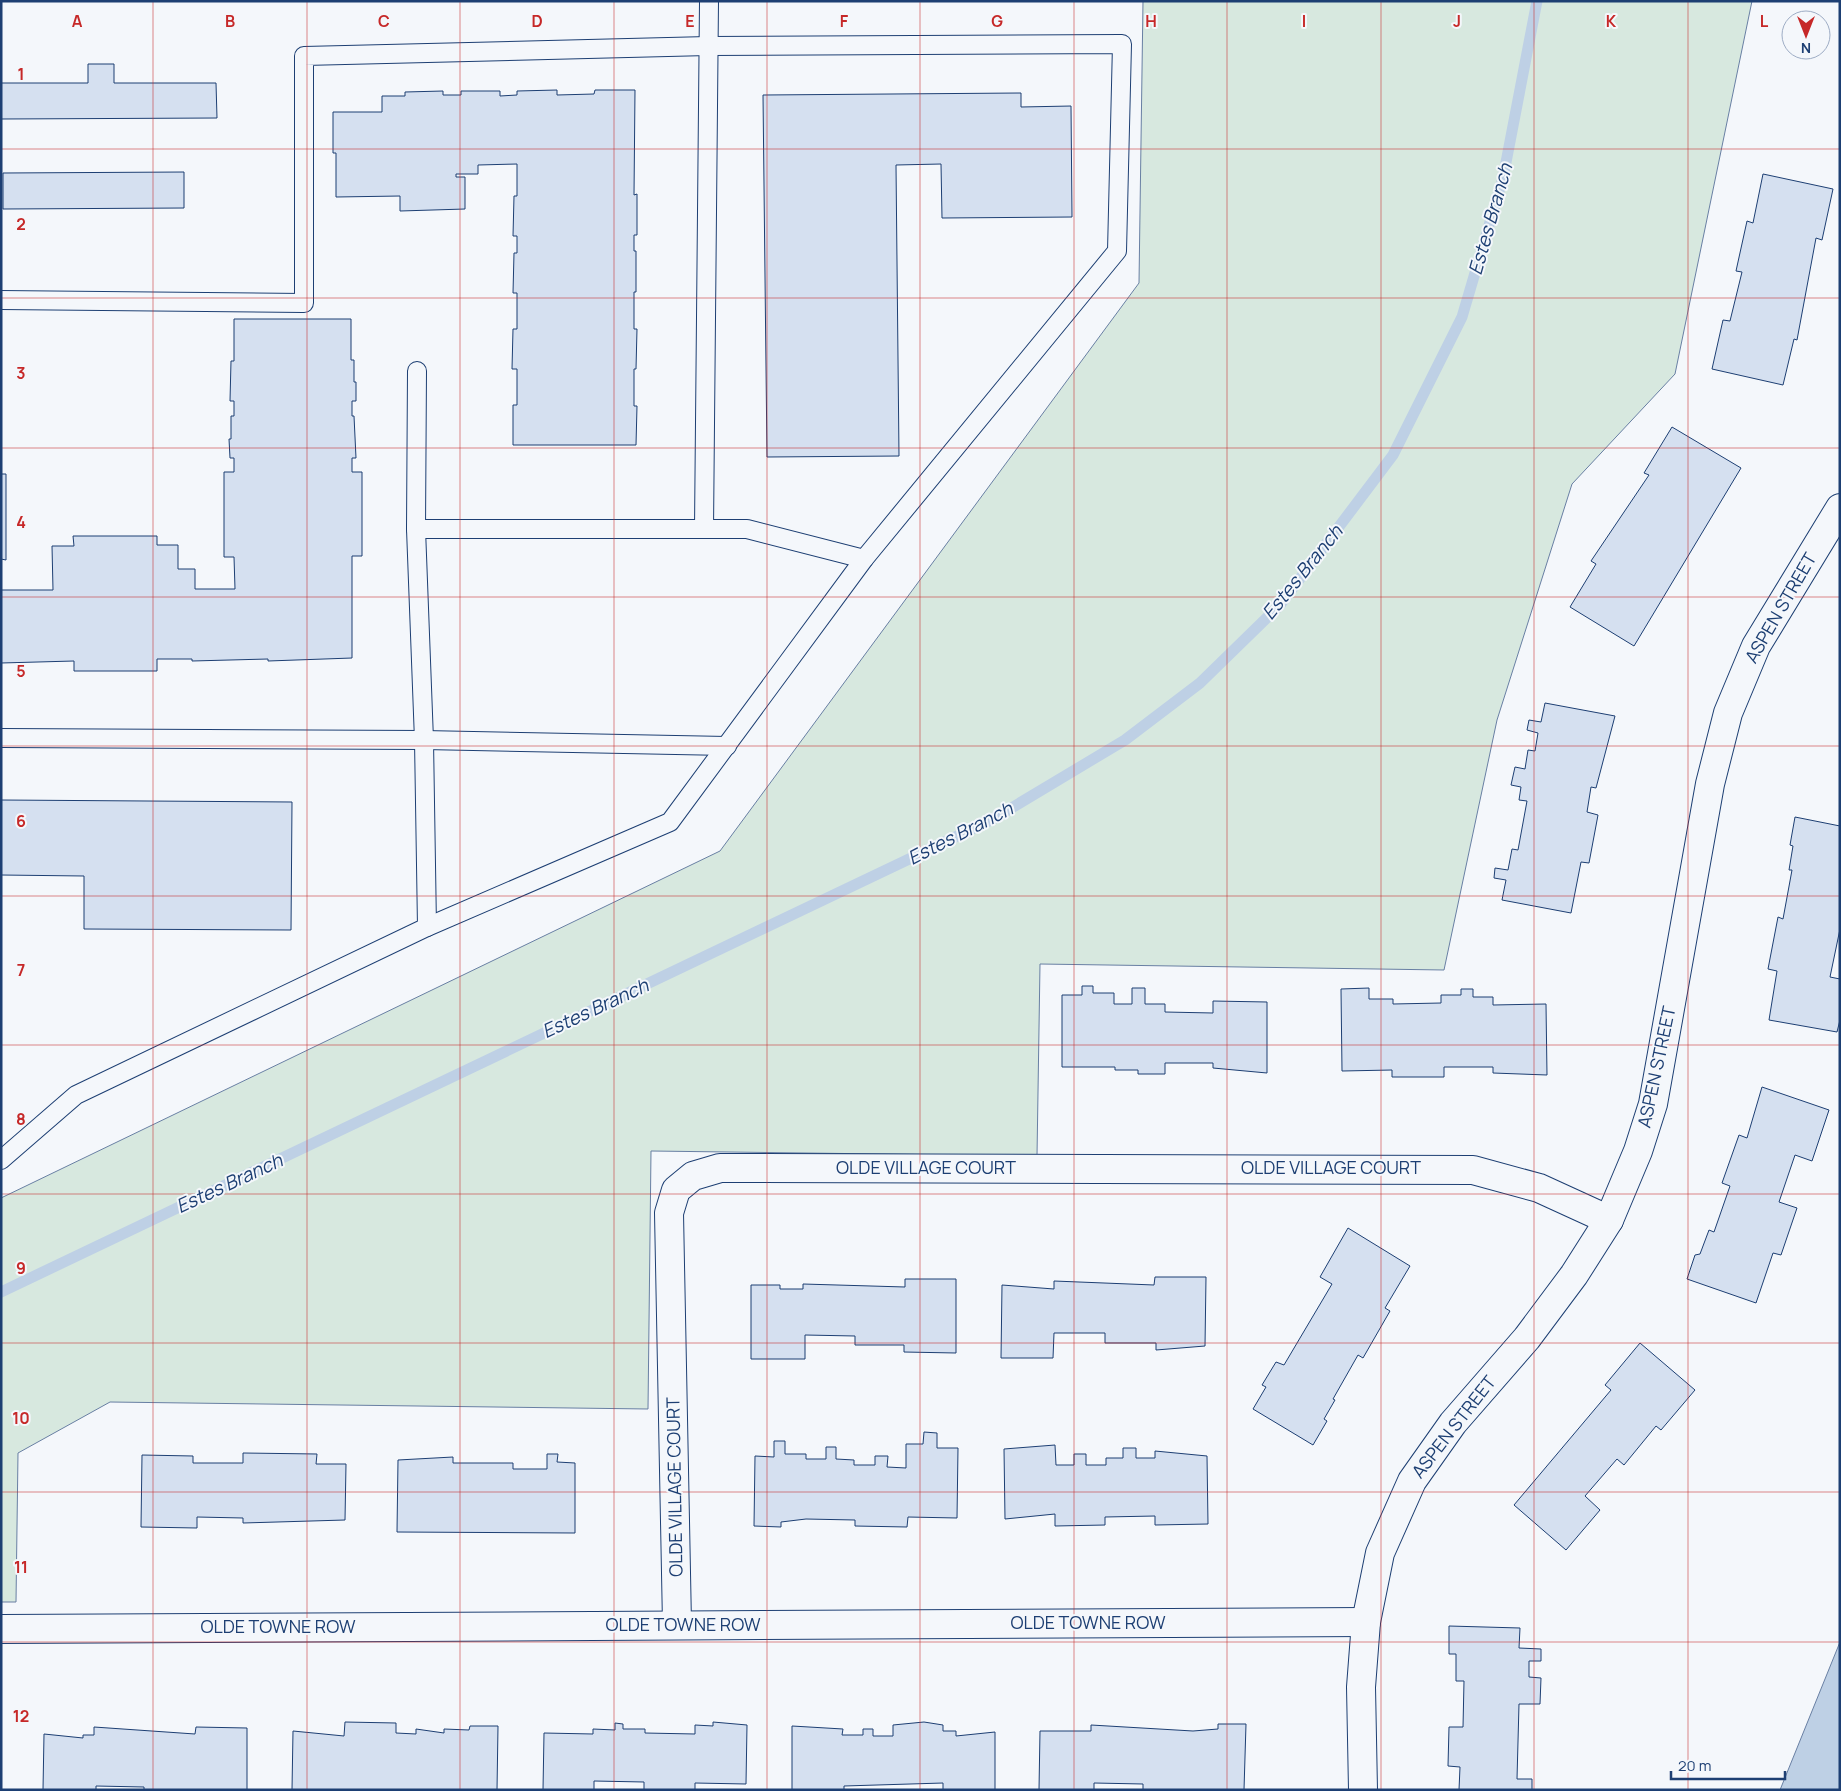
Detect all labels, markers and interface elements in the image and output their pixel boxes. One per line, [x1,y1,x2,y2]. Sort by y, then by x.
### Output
text: A [72,10,83,32]
text: B [225,10,235,32]
text: C [378,10,390,32]
text: D [531,10,543,32]
text: E [685,10,695,32]
text: F [840,10,849,32]
text: G [991,10,1003,32]
text: H [1145,10,1157,32]
text: I [1302,10,1306,32]
text: J [1453,10,1461,32]
text: K [1606,10,1617,32]
text: L [1760,10,1769,32]
north arrow [1781,10,1831,60]
text: N [1801,39,1811,58]
text: 1 [17,63,25,85]
water label: Estes Branch [1462,160,1518,278]
text: 2 [16,213,26,235]
text: 3 [16,362,26,384]
text: 4 [16,511,26,533]
water label: Estes Branch [1256,519,1349,625]
street label: ASPEN STREET [1739,548,1822,667]
text: 5 [16,660,26,682]
water label: Estes Branch [903,795,1018,871]
text: 6 [16,810,26,832]
text: 7 [17,959,25,981]
water label: Estes Branch [538,972,653,1044]
street label: ASPEN STREET [1631,1004,1681,1130]
text: 8 [16,1108,26,1130]
water label: Estes Branch [172,1147,287,1219]
street label: OLDE VILLAGE COURT [836,1155,1016,1179]
street label: OLDE VILLAGE COURT [1241,1155,1421,1179]
text: 9 [16,1257,26,1279]
street label: ASPEN STREET [1406,1370,1501,1482]
street label: OLDE VILLAGE COURT [660,1397,688,1577]
text: 10 [12,1407,30,1429]
text: 11 [14,1556,28,1578]
street label: OLDE TOWNE ROW [1010,1610,1166,1634]
street label: OLDE TOWNE ROW [605,1612,761,1636]
street label: OLDE TOWNE ROW [200,1614,356,1638]
text: 12 [13,1705,29,1727]
scale bar [1671,1748,1785,1780]
text: 20 m [1678,1755,1711,1776]

